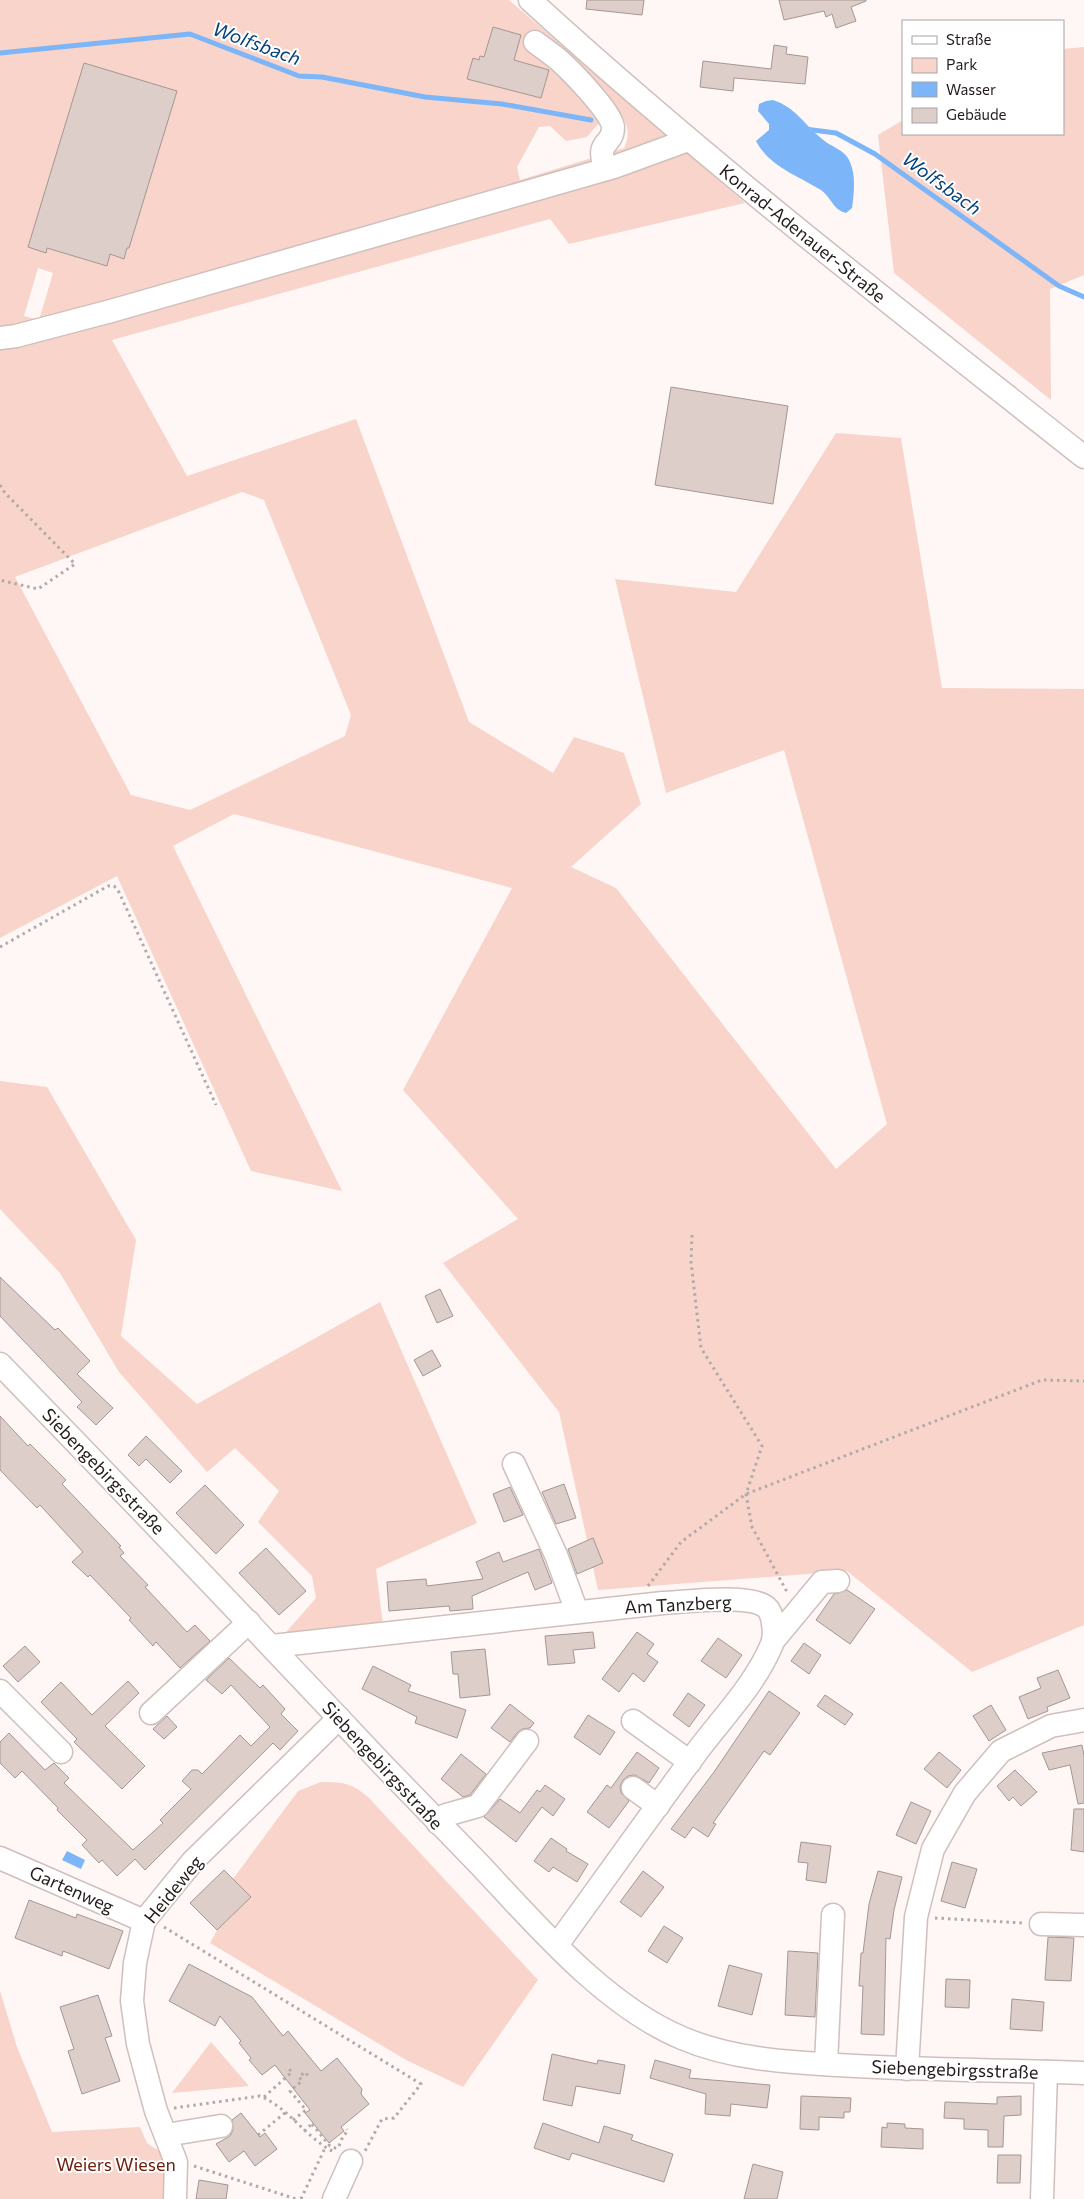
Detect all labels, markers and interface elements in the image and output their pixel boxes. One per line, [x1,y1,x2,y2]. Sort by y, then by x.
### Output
water label: Wolfsbach [210,17,304,70]
legend [902,20,1064,135]
text: Straße [946,30,992,48]
text: Park [946,55,977,73]
text: Wasser [946,80,996,98]
text: Gebäude [946,105,1007,123]
water label: Wolfsbach [898,147,986,219]
street label: Konrad-Adenauer-Straße [716,159,890,307]
street label: Siebengebirgsstraße [38,1403,170,1539]
street label: Am Tanzberg [624,1590,732,1618]
street label: Siebengebirgsstraße [318,1696,448,1834]
street label: Heideweg [139,1851,207,1927]
street label: Gartenweg [26,1861,118,1917]
street label: Siebengebirgsstraße [871,2055,1039,2083]
park label: Weiers Wiesen [56,2153,176,2175]

